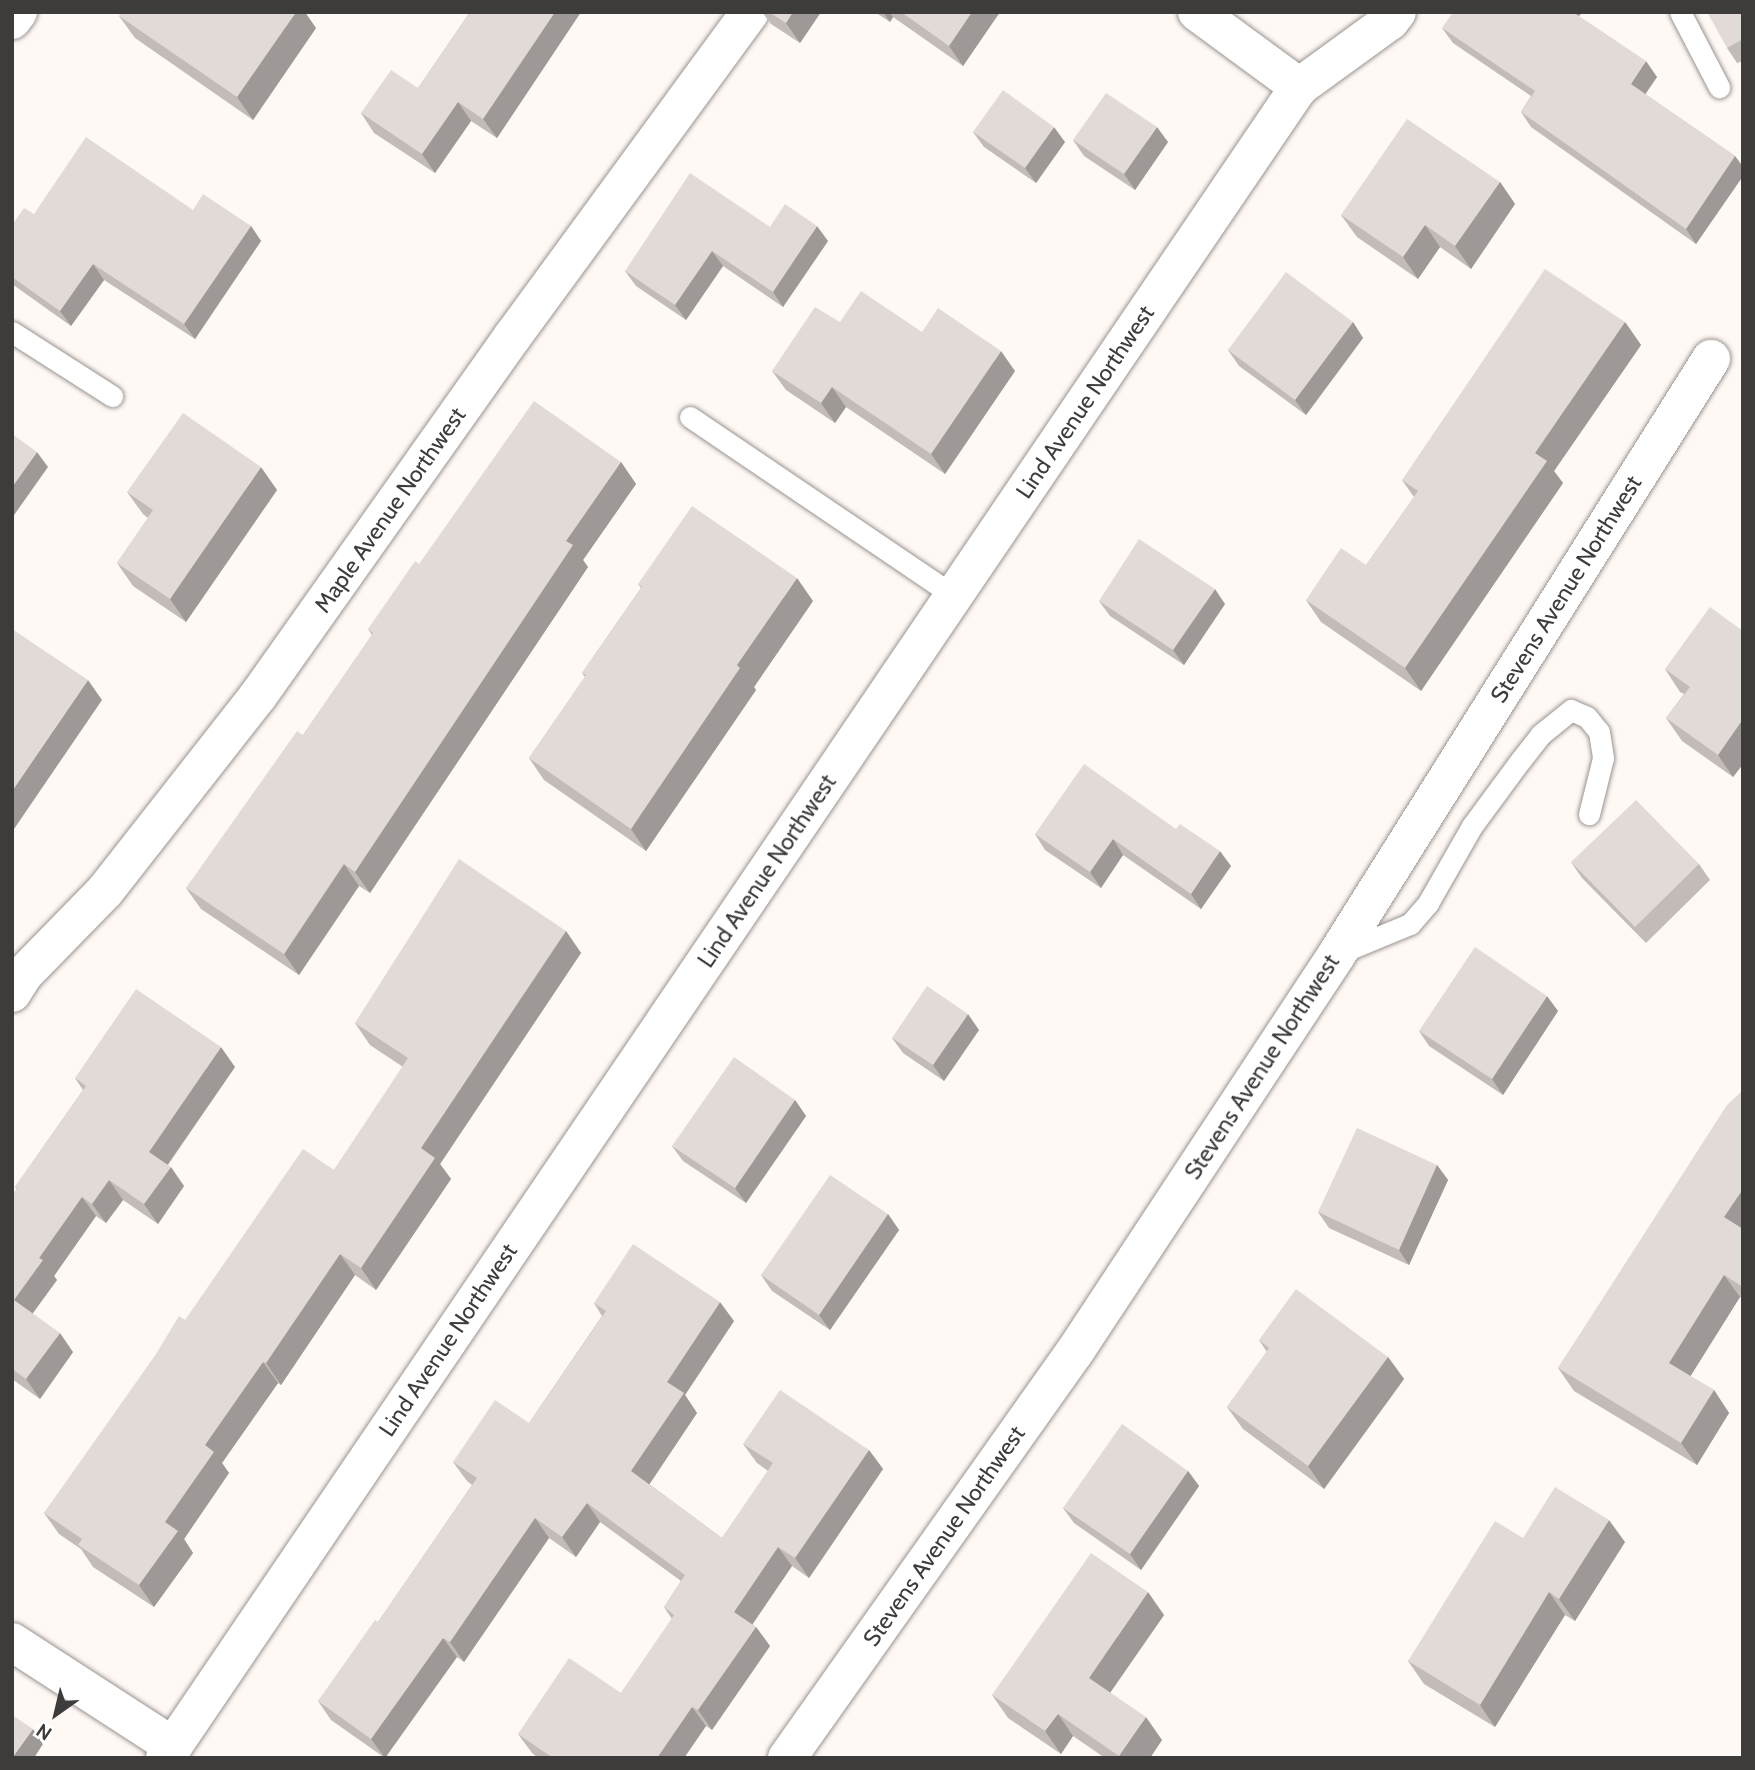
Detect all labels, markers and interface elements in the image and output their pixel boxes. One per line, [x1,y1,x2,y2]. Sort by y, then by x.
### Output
street label: Lind Avenue Northwest [1010,300,1160,504]
street label: Maple Avenue Northwest [309,402,471,618]
street label: Stevens Avenue Northwest [1485,470,1647,708]
street label: Lind Avenue Northwest [692,769,842,973]
street label: Stevens Avenue Northwest [1179,949,1345,1185]
street label: Lind Avenue Northwest [373,1238,523,1442]
street label: Stevens Avenue Northwest [857,1421,1031,1651]
north arrow [21,1679,91,1749]
text: N [32,1719,56,1745]

